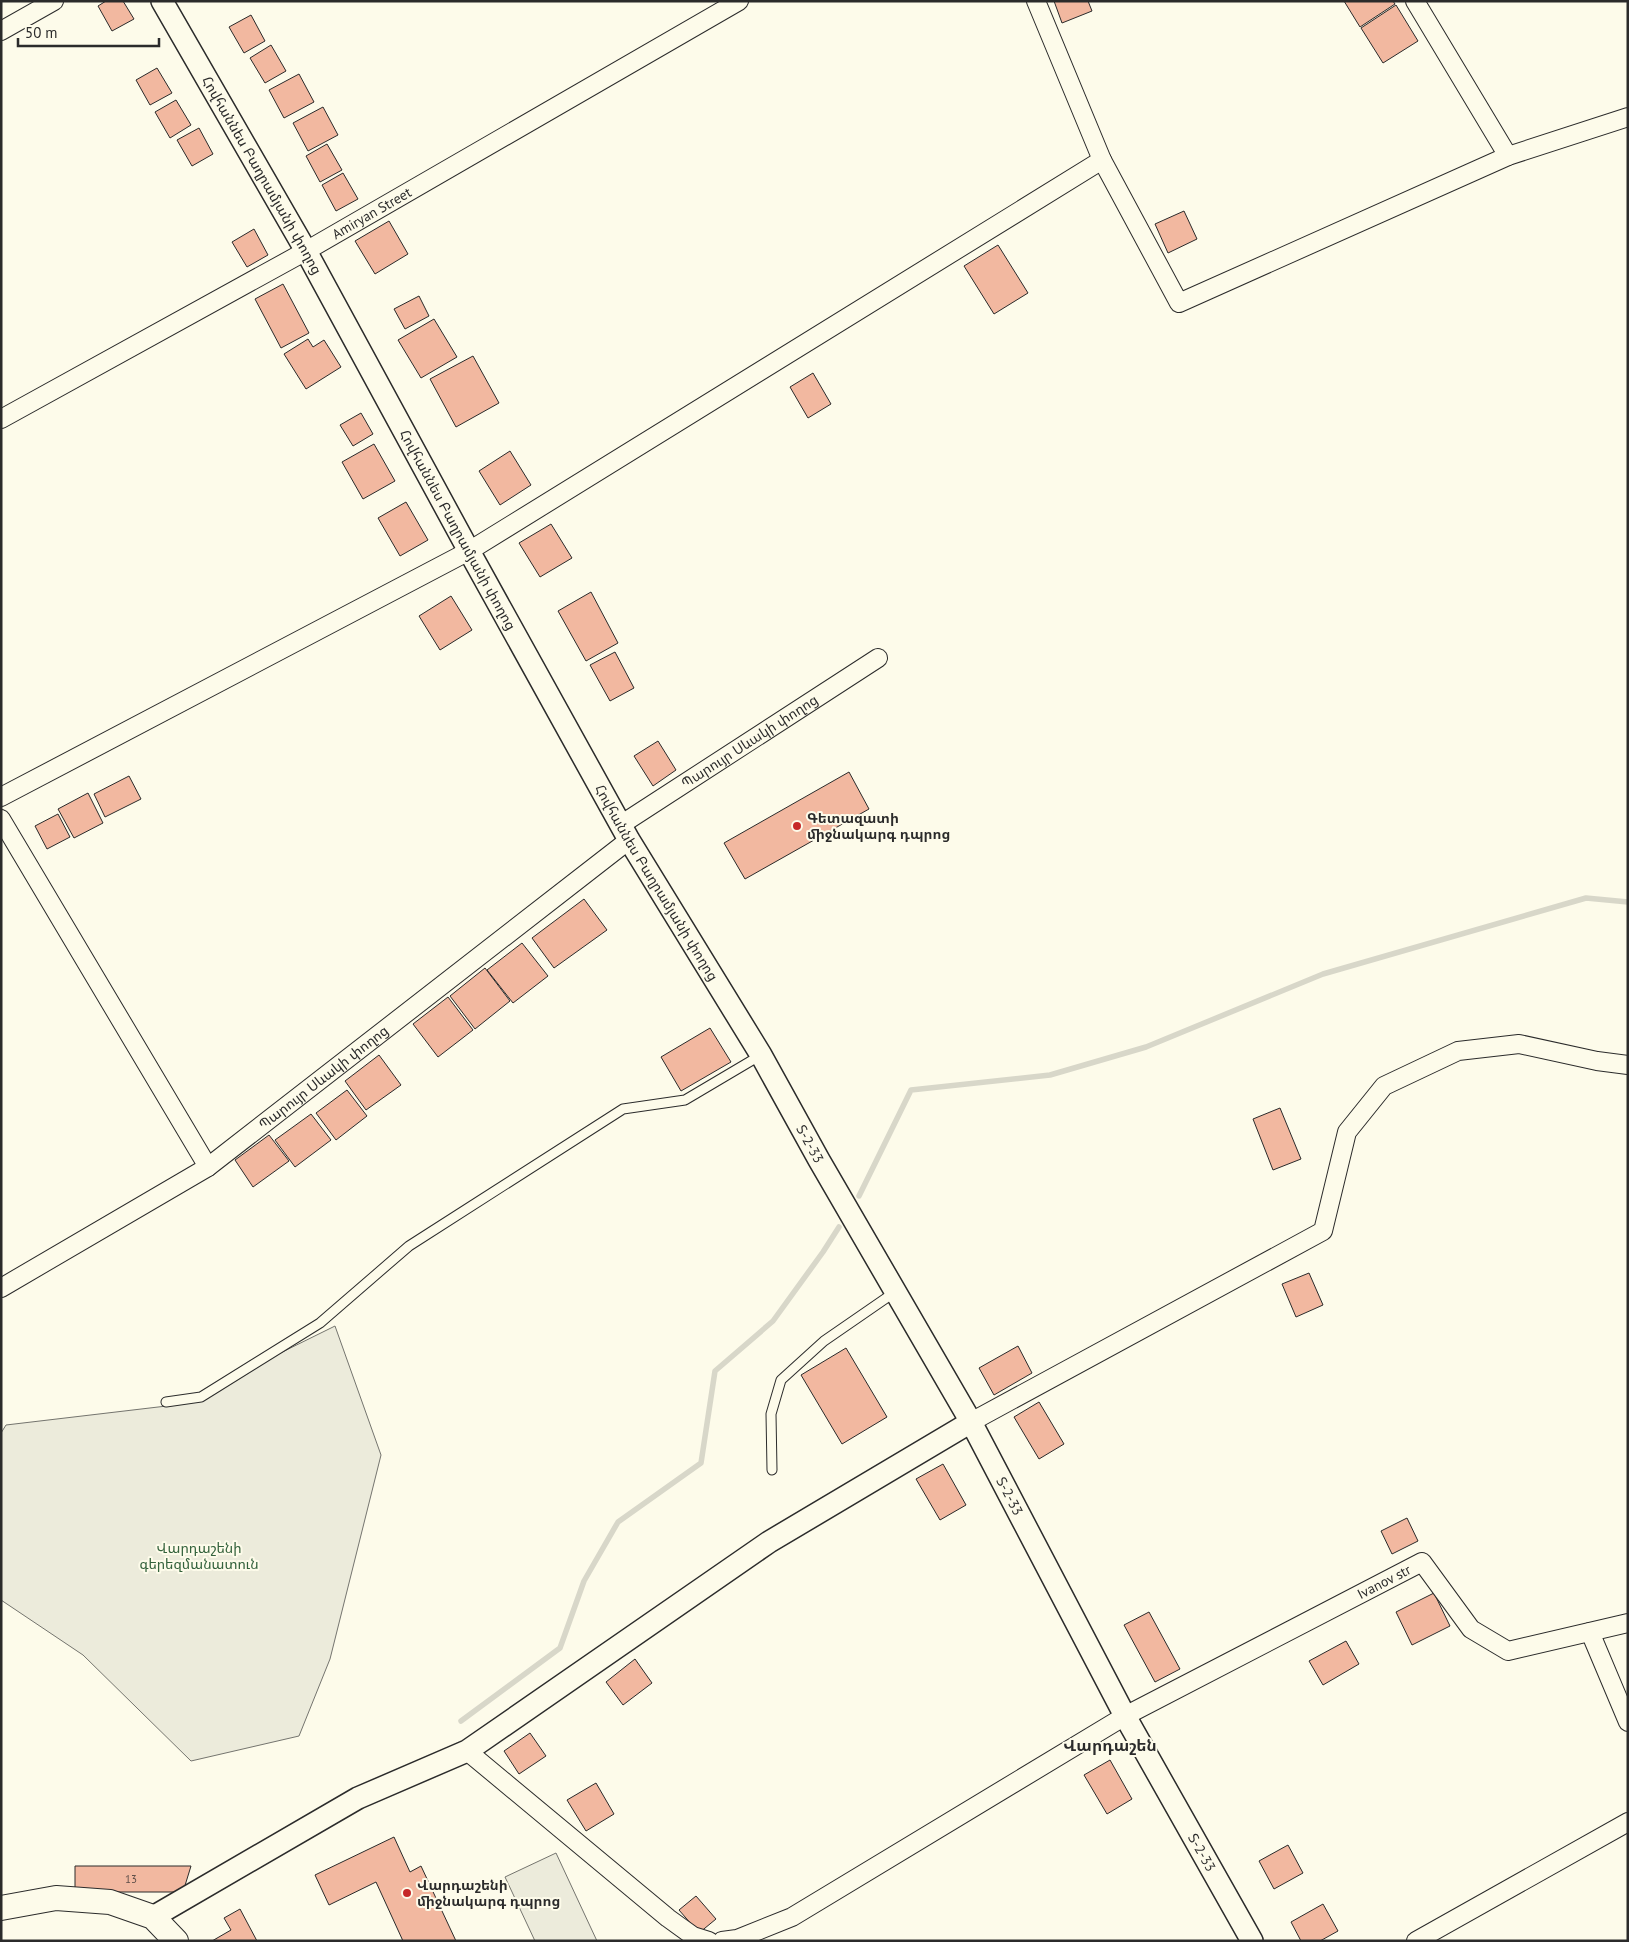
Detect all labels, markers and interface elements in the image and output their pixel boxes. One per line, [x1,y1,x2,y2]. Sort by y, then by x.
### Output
scale bar [18,15,159,47]
text: 50 m [25,23,58,42]
street label: Հովհաննես Բաղրամյանի փողոց [198,73,326,278]
street label: Amiryan Street [329,183,415,243]
street label: Հովհաննես Բաղրամյանի փողոց [396,426,520,633]
street label: Պարույր Սևակի փողոց [678,690,821,792]
street label: Հովհաննես Բաղրամյանի փողոց [591,781,722,984]
place label: Գետազատի միջնակարգ դպրոց [807,809,950,843]
marker: Գետազատի միջնակարգ դպրոց [791,820,803,832]
street label: Պարույր Սևակի փողոց [255,1021,392,1133]
street label: Տ-2-33 [792,1121,828,1166]
street label: Տ-2-33 [992,1474,1027,1518]
park label: Վարդաշենի գերեզմանատուն [139,1539,259,1573]
street label: Ivanov str [1354,1560,1414,1603]
district label: Վարդաշեն [1063,1735,1157,1755]
street label: Տ-2-33 [1184,1830,1220,1875]
house number: 13 [125,1872,137,1886]
place label: Վարդաշենի միջնակարգ դպրոց [417,1876,560,1910]
marker: Վարդաշենի միջնակարգ դպրոց [401,1887,413,1899]

